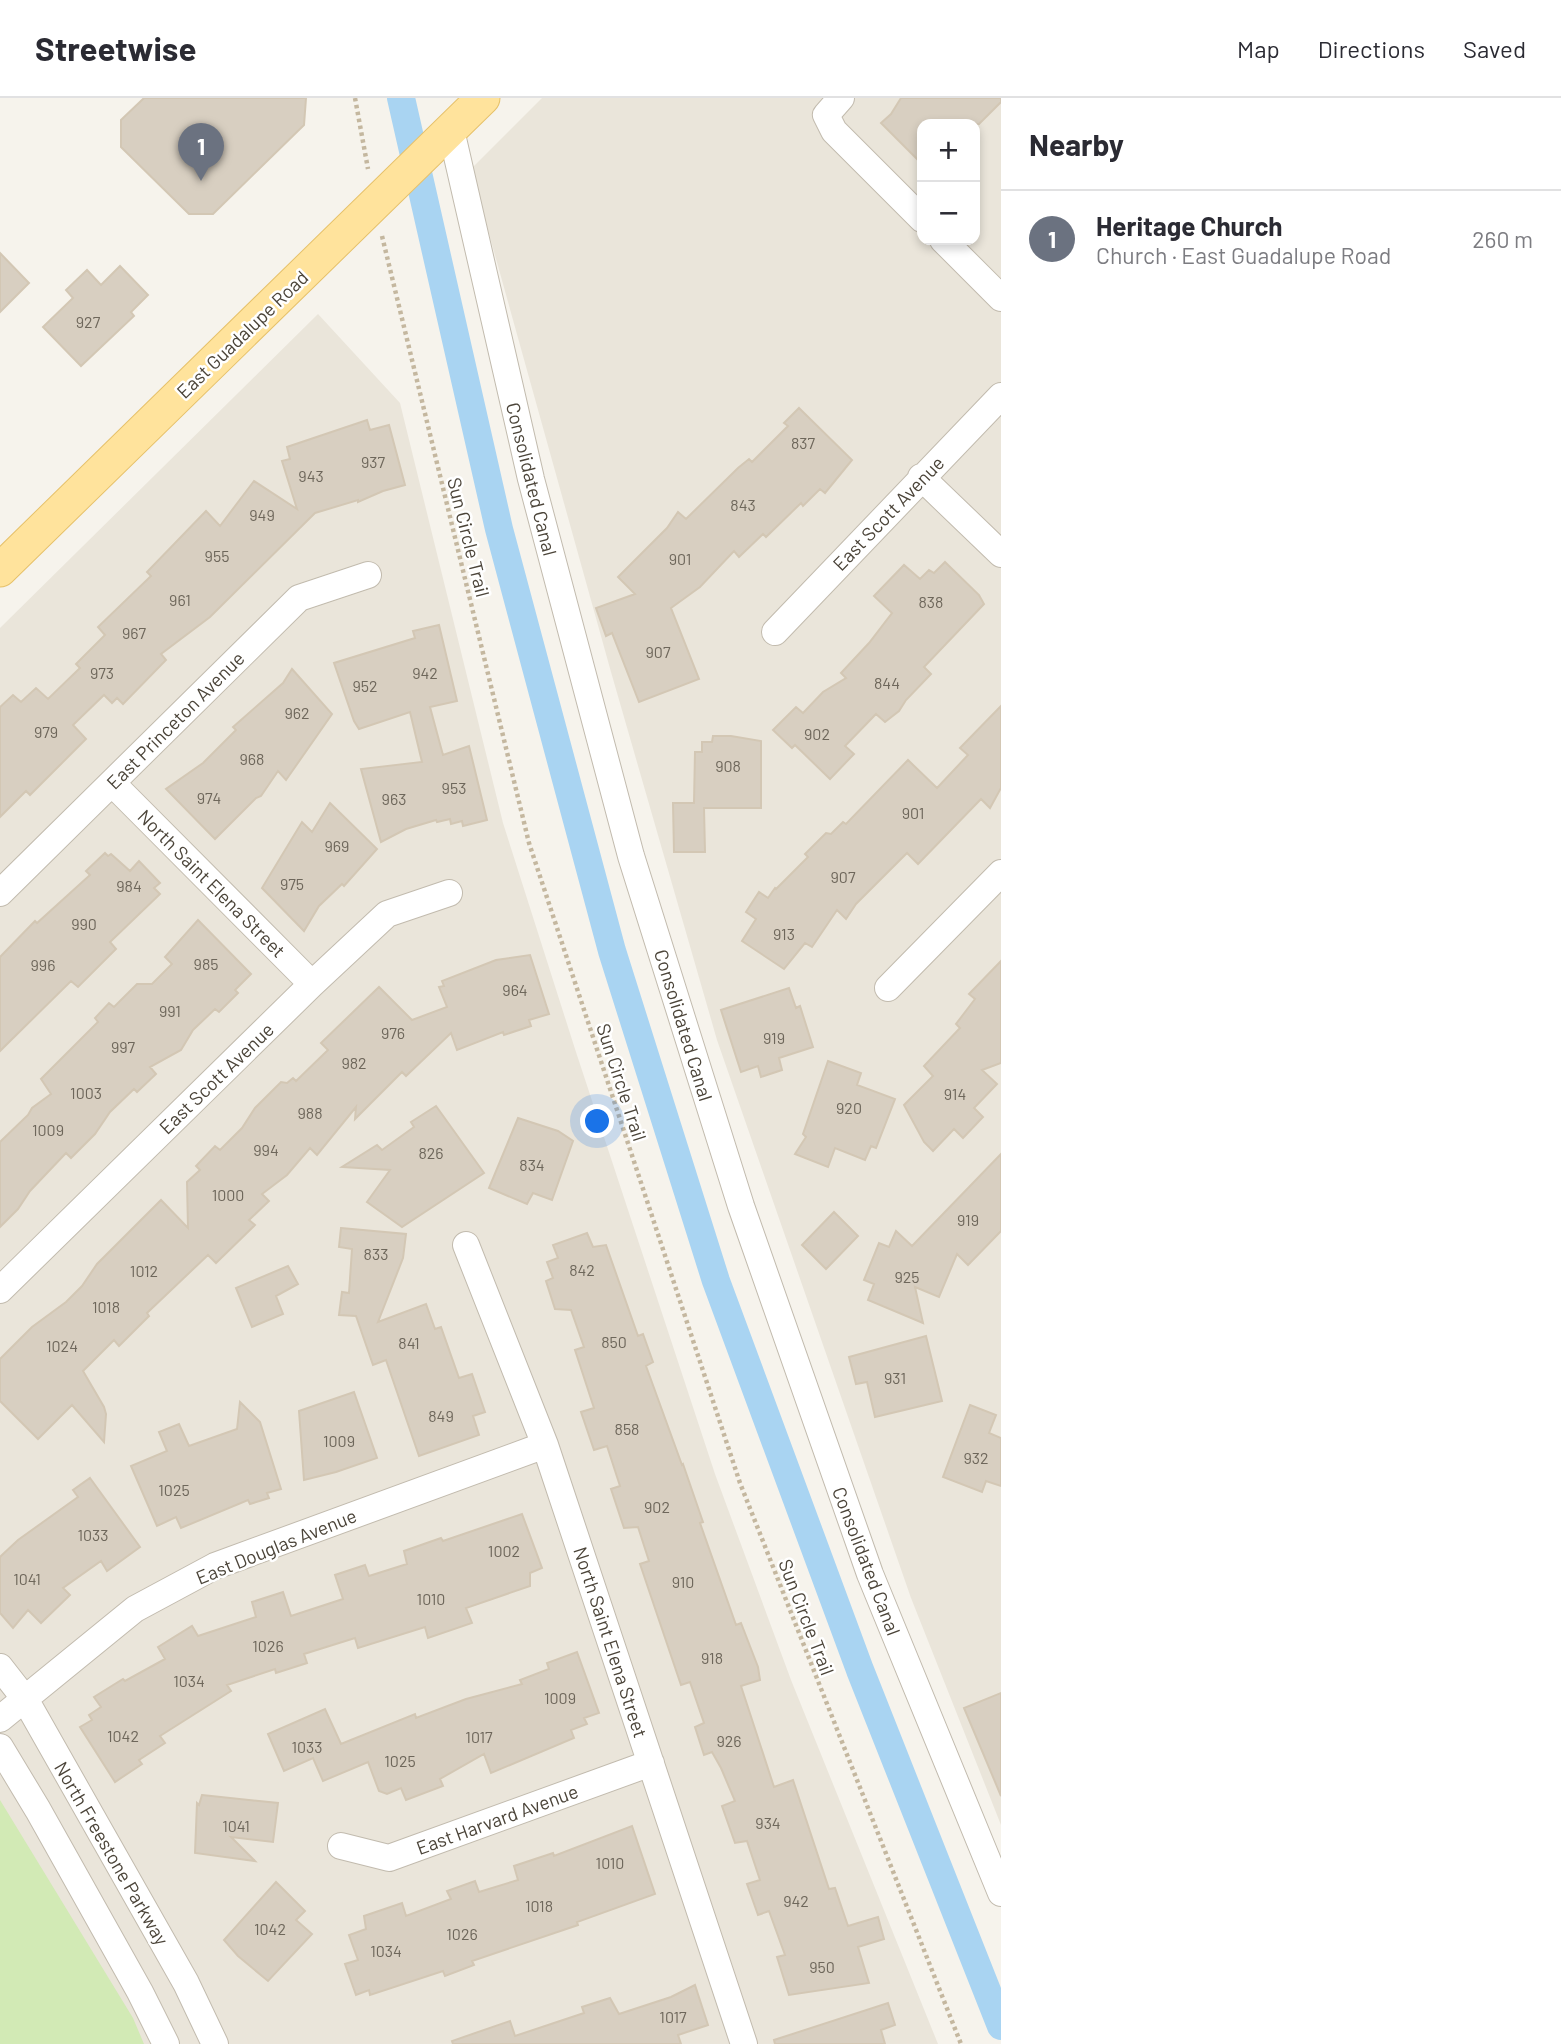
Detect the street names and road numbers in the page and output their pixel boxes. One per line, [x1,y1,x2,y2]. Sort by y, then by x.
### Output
street label: East Guadalupe Road [172,265,312,403]
street label: Consolidated Canal [502,400,562,558]
street label: East Scott Avenue [828,451,948,575]
street label: Sun Circle Trail [443,475,495,599]
street label: East Princeton Avenue [101,646,249,794]
street label: North Saint Elena Street [133,804,291,962]
street label: Consolidated Canal [650,946,718,1104]
street label: East Scott Avenue [154,1018,278,1138]
street label: Sun Circle Trail [592,1020,652,1144]
street label: Consolidated Canal [828,1484,906,1638]
street label: East Douglas Avenue [192,1503,360,1589]
street label: North Saint Elena Street [569,1544,653,1740]
street label: Sun Circle Trail [774,1556,840,1678]
street label: North Freestone Parkway [50,1757,174,1949]
street label: East Harvard Avenue [413,1779,581,1859]

